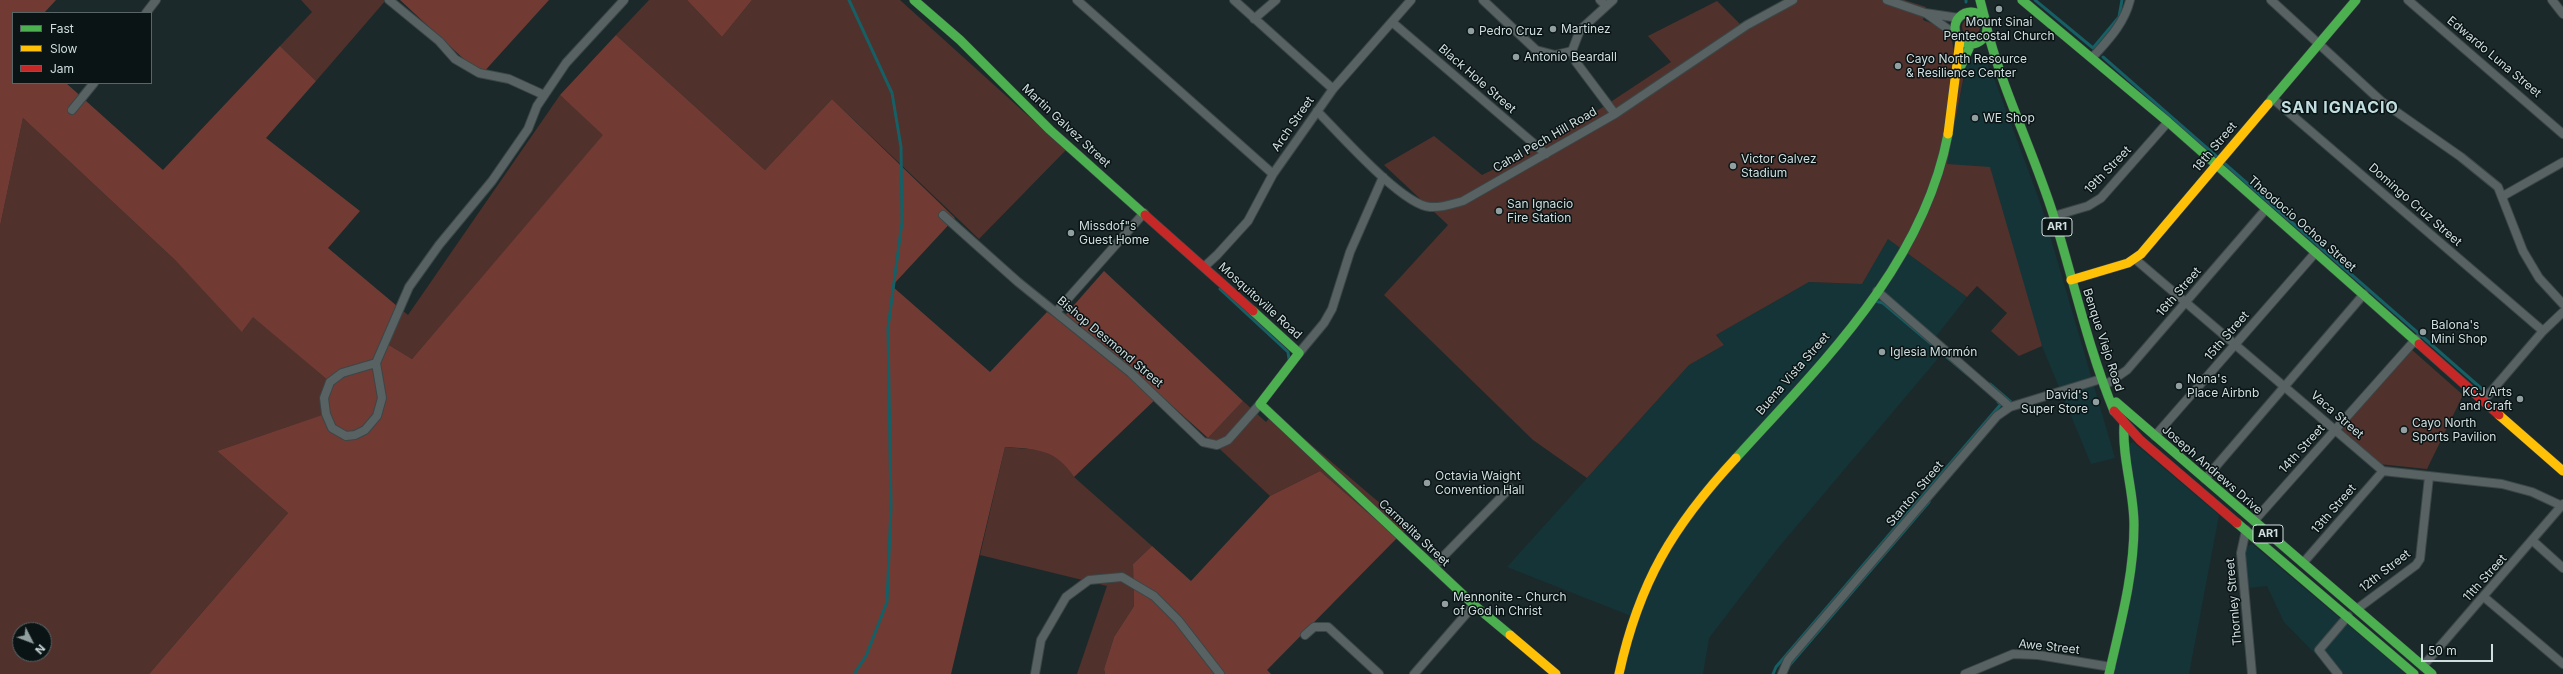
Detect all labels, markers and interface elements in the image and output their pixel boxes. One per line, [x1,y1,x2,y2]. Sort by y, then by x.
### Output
marker: Mount Sinai Pentecostal Church [1994,4,2004,14]
legend [12,12,152,84]
street label: Edwardo Luna Street [2444,13,2544,101]
place label: Mount Sinai Pentecostal Church [1943,15,2055,43]
text: Fast [50,21,74,36]
place label: Martinez [1561,22,1611,36]
place label: Pedro Cruz [1479,24,1543,38]
marker: Martinez [1548,24,1558,34]
marker: Pedro Cruz [1466,26,1476,36]
text: Slow [50,41,77,56]
street label: Black Hole Street [1435,42,1519,116]
place label: Antonio Beardall [1524,50,1617,64]
marker: Antonio Beardall [1511,52,1521,62]
place label: Cayo North Resource & Resilience Center [1906,52,2027,80]
text: Jam [50,61,74,76]
marker: Cayo North Resource & Resilience Center [1893,61,1903,71]
street label: Martin Galvez Street [1019,81,1113,171]
street label: Arch Street [1269,94,1317,154]
district label: SAN IGNACIO [2281,98,2399,118]
street label: Cahal Pech Hill Road [1491,104,1599,176]
place label: WE Shop [1983,111,2035,125]
marker: WE Shop [1970,113,1980,123]
street label: 18th Street [2190,119,2240,175]
street label: 19th Street [2082,143,2134,197]
place label: Victor Galvez Stadium [1741,152,1817,180]
marker: Victor Galvez Stadium [1728,161,1738,171]
street label: Domingo Cruz Street [2366,161,2464,249]
street label: Theodocio Ochoa Street [2245,173,2359,275]
place label: San Ignacio Fire Station [1507,197,1573,225]
marker: San Ignacio Fire Station [1494,206,1504,216]
road number: AR1 [2042,218,2072,236]
place label: Missdof"s Guest Home [1079,219,1149,247]
marker: Missdof"s Guest Home [1066,228,1076,238]
street label: Mosquitoville Road [1215,260,1305,342]
street label: 16th Street [2154,264,2204,320]
street label: Benque Viejo Road [2080,287,2126,393]
street label: Bishop Desmond Street [1054,294,1166,390]
street label: 15th Street [2202,308,2252,364]
place label: Balona's Mini Shop [2431,318,2487,346]
marker: Balona's Mini Shop [2418,327,2428,337]
street label: Buena Vista Street [1753,330,1833,418]
place label: Iglesia Mormón [1890,345,1977,359]
marker: Iglesia Mormón [1877,347,1887,357]
place label: Nona's Place Airbnb [2187,372,2259,400]
marker: Nona's Place Airbnb [2174,381,2184,391]
place label: KCJ Arts and Craft [2459,385,2512,413]
place label: David's Super Store [2021,388,2088,416]
street label: Vaca Street [2308,388,2366,442]
marker: KCJ Arts and Craft [2515,394,2525,404]
marker: David's Super Store [2091,397,2101,407]
place label: Cayo North Sports Pavilion [2412,416,2496,444]
street label: Joseph Andrews Drive [2159,422,2265,518]
street label: 14th Street [2276,422,2328,476]
marker: Cayo North Sports Pavilion [2399,425,2409,435]
street label: Stanton Street [1884,458,1946,530]
place label: Octavia Waight Convention Hall [1435,469,1524,497]
marker: Octavia Waight Convention Hall [1422,478,1432,488]
street label: 13th Street [2309,481,2359,537]
street label: Carmelita Street [1376,497,1452,569]
road number: AR1 [2253,525,2283,543]
street label: 12th Street [2357,547,2413,595]
street label: 11th Street [2460,552,2510,604]
street label: Thornley Street [2223,558,2245,646]
place label: Mennonite - Church of God in Christ [1453,590,1567,618]
marker: Mennonite - Church of God in Christ [1440,599,1450,609]
north arrow [12,622,52,662]
scale bar [2423,636,2495,662]
street label: Awe Street [2018,637,2080,657]
text: N [32,642,48,657]
text: 50 m [2428,643,2457,658]

